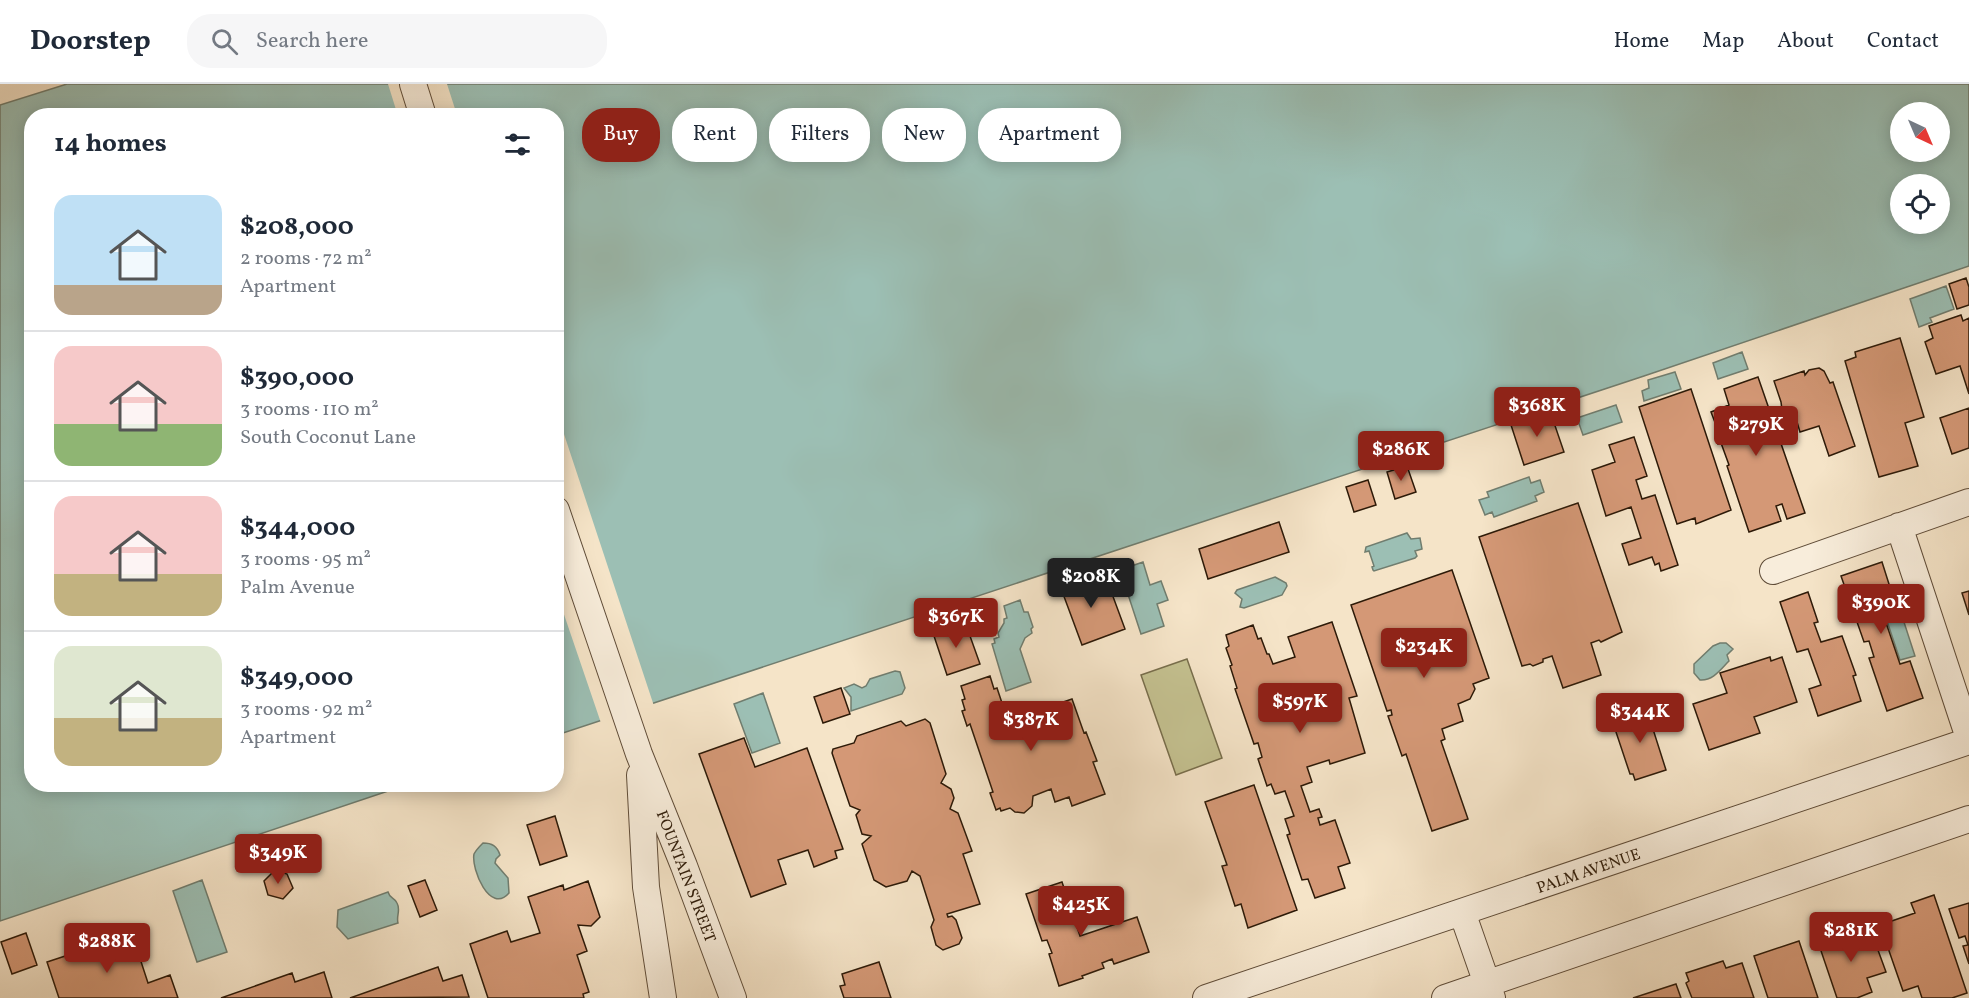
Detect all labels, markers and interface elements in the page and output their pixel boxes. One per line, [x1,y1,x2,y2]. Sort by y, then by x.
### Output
search box [187,14,607,68]
text: Doorstep [30,22,151,61]
icon: search [208,25,241,58]
text: Search here [256,26,369,57]
text: Home [1614,27,1669,56]
text: Map [1702,27,1744,56]
text: About [1777,27,1834,56]
text: Contact [1867,27,1939,56]
north arrow [1890,102,1950,162]
map controls [1890,102,1950,234]
chip: Buy [582,108,660,162]
chip: Rent [672,108,757,162]
chip: Filters [769,108,870,162]
chip: New [882,108,966,162]
chip: Apartment [978,108,1121,162]
text: 14 homes [54,126,167,162]
icon: filters [501,128,534,161]
button: locate [1890,174,1950,234]
text: $208,000 [240,209,354,245]
icon: home [102,219,174,291]
text: 2 rooms · 72 m² [240,245,372,273]
text: Apartment [240,273,336,301]
text: $390,000 [240,360,354,396]
icon: home [102,370,174,442]
pin: $368K [1495,387,1579,438]
text: $368K [1508,392,1566,420]
text: 3 rooms · 110 m² [240,396,379,424]
pin: $279K [1714,406,1798,457]
text: $279K [1728,411,1784,439]
text: South Coconut Lane [240,424,416,452]
pin: $286K [1359,431,1443,482]
text: $286K [1372,436,1430,464]
text: $344,000 [240,510,355,546]
icon: home [102,520,174,592]
text: 3 rooms · 95 m² [240,546,371,574]
pin: $208K [1049,558,1133,609]
text: $208K [1061,563,1121,591]
text: Palm Avenue [240,574,355,602]
pin: $390K [1839,584,1923,635]
text: $390K [1851,589,1911,617]
pin: $367K [914,598,998,649]
text: $367K [928,603,984,631]
pin: $234K [1382,628,1466,679]
text: $234K [1395,633,1453,661]
text: $349,000 [240,660,353,696]
icon: home [102,670,174,742]
pin: $597K [1258,683,1342,734]
text: $597K [1272,688,1328,716]
pin: $344K [1598,693,1682,744]
text: 3 rooms · 92 m² [240,696,372,724]
text: $344K [1610,698,1670,726]
pin: $387K [989,701,1073,752]
text: $387K [1003,706,1059,734]
text: Apartment [240,724,336,752]
street label: FOUNTAIN STREET [650,807,720,946]
pin: $349K [236,834,320,885]
text: $349K [249,839,307,867]
street label: PALM AVENUE [1534,844,1644,900]
pin: $425K [1039,886,1123,937]
text: $425K [1052,891,1110,919]
pin: $281K [1809,912,1893,963]
text: $281K [1824,917,1878,945]
pin: $288K [65,923,149,974]
text: $288K [78,928,136,956]

